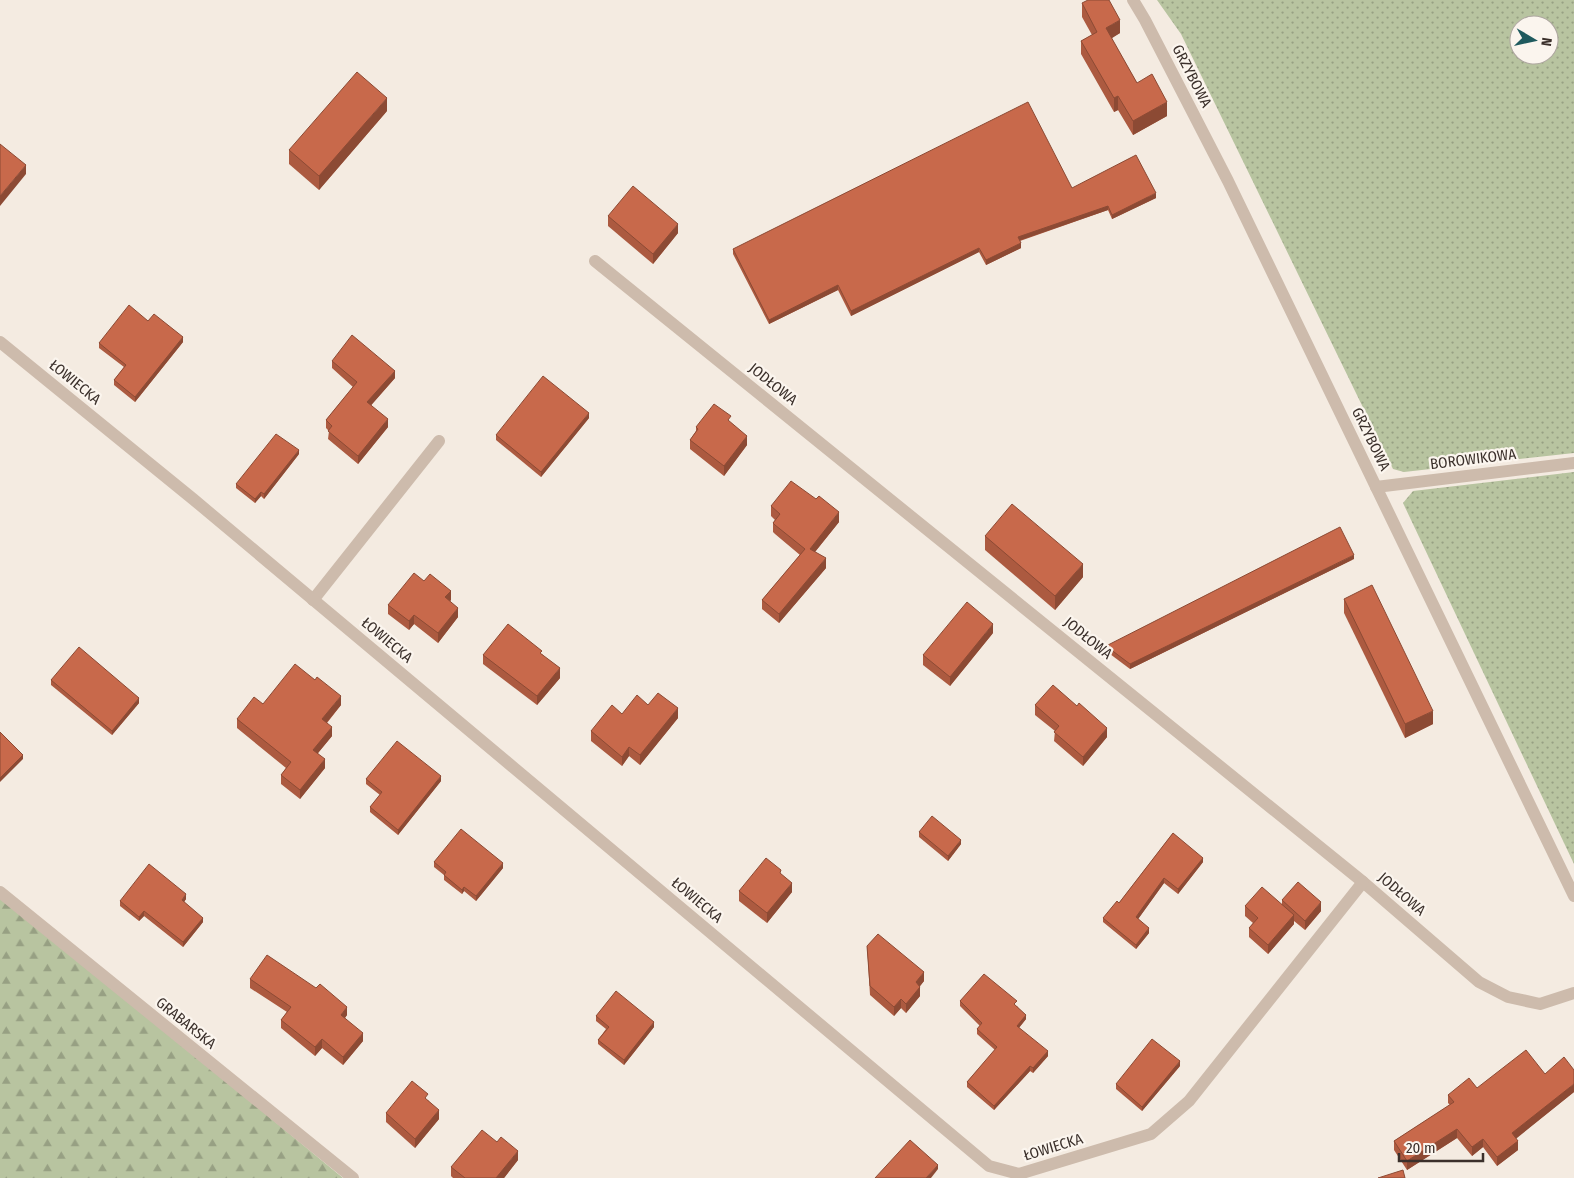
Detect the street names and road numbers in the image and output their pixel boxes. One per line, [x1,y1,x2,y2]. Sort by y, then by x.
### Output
street label: GRZYBOWA [1169,42,1215,110]
street label: ŁOWIECKA [46,356,105,408]
street label: JODŁOWA [745,359,801,409]
street label: GRZYBOWA [1348,405,1394,474]
street label: BOROWIKOWA [1429,445,1517,473]
street label: ŁOWIECKA [358,613,416,667]
street label: JODŁOWA [1060,613,1116,663]
street label: JODŁOWA [1375,868,1430,920]
street label: ŁOWIECKA [668,873,726,927]
street label: GRABARSKA [152,993,220,1053]
street label: ŁOWIECKA [1021,1129,1085,1165]

